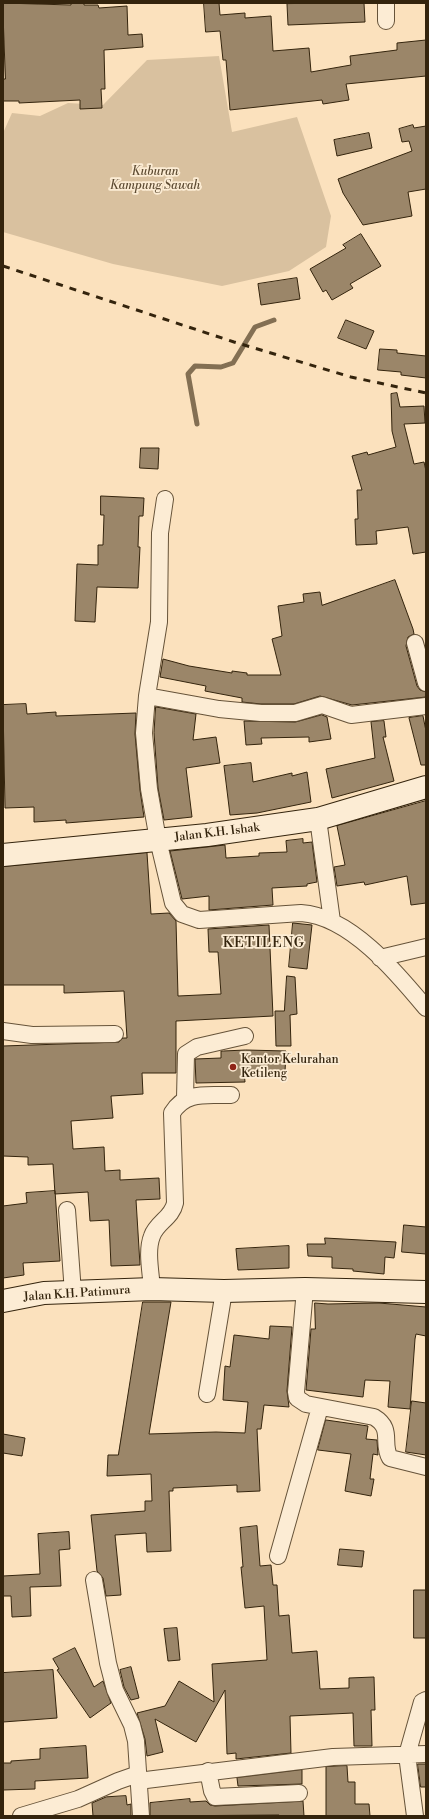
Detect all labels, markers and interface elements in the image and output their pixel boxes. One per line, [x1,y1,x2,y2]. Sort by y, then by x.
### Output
park label: Kuburan Kampung Sawah [110,165,200,193]
street label: Jalan K.H. Ishak [173,821,261,845]
district label: KETILENG [223,936,305,952]
place label: Kantor Kelurahan Ketileng [241,1053,339,1081]
marker: Kantor Kelurahan Ketileng [228,1062,238,1072]
street label: Jalan K.H. Patimura [23,1283,131,1305]

